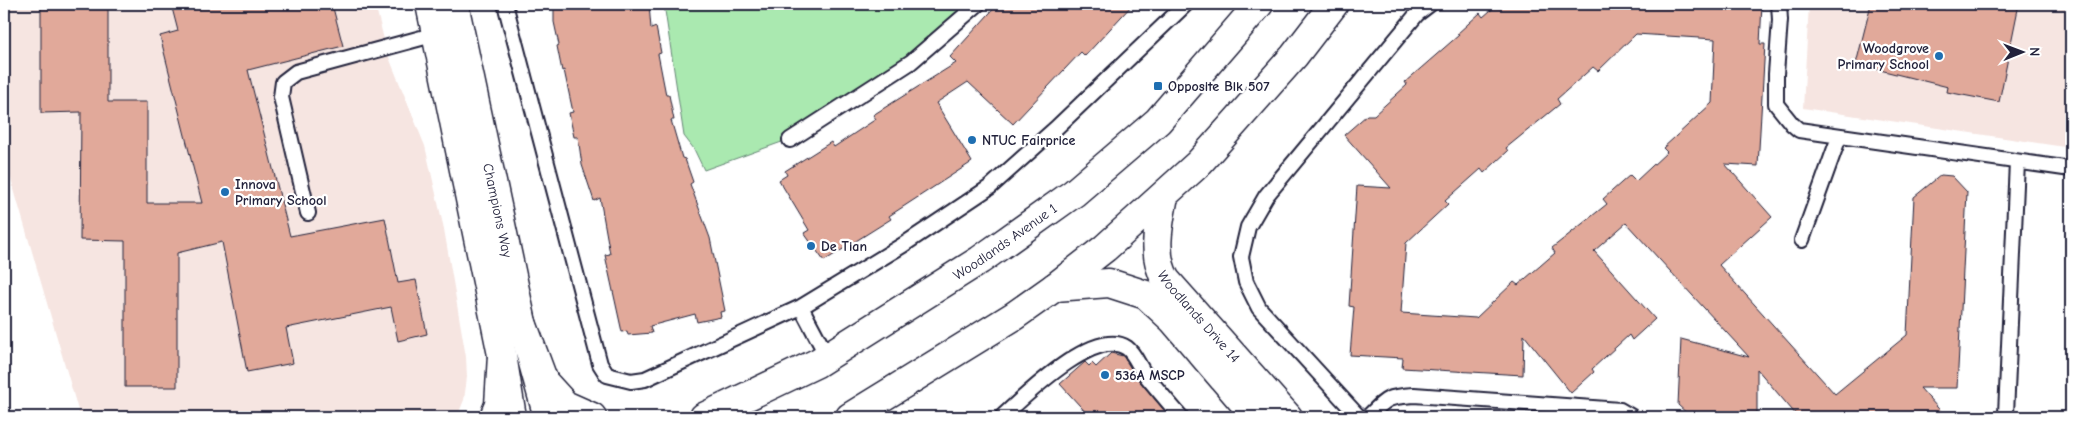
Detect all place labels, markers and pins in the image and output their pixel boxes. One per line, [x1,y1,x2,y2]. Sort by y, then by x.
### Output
place label: Woodgrove Primary School [1838,40,1929,73]
marker: Woodgrove Primary School [1933,50,1945,62]
place label: Opposite Blk 507 [1168,78,1270,95]
marker: Opposite Blk 507 [1152,80,1164,92]
place label: NTUC Fairprice [982,132,1075,149]
marker: NTUC Fairprice [966,134,978,146]
place label: Innova Primary School [235,176,326,209]
marker: Innova Primary School [219,186,231,198]
place label: De Tian [821,238,867,255]
marker: De Tian [805,240,817,252]
place label: 536A MSCP [1115,367,1185,384]
marker: 536A MSCP [1099,369,1111,381]

